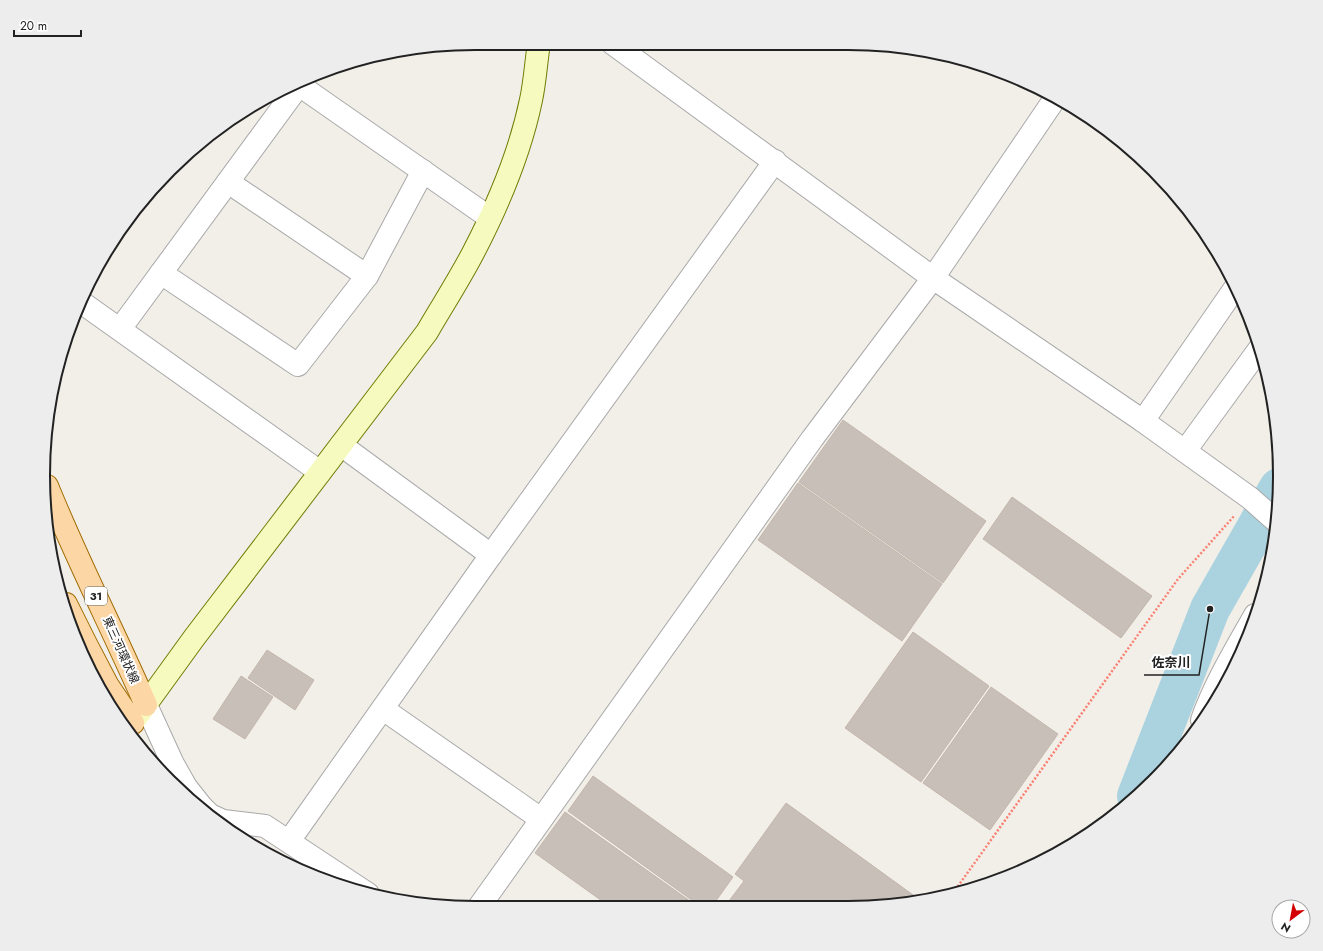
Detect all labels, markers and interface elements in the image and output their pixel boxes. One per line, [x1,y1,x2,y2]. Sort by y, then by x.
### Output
scale bar [14,12,81,38]
text: 20 m [20,17,47,35]
road number: 31 [85,587,107,605]
street label: 東三河環状線 [98,613,144,687]
callout: 佐奈川 [1144,650,1199,675]
text: 佐奈川 [1151,653,1191,672]
north arrow [1271,899,1311,939]
text: N [1278,918,1294,937]

